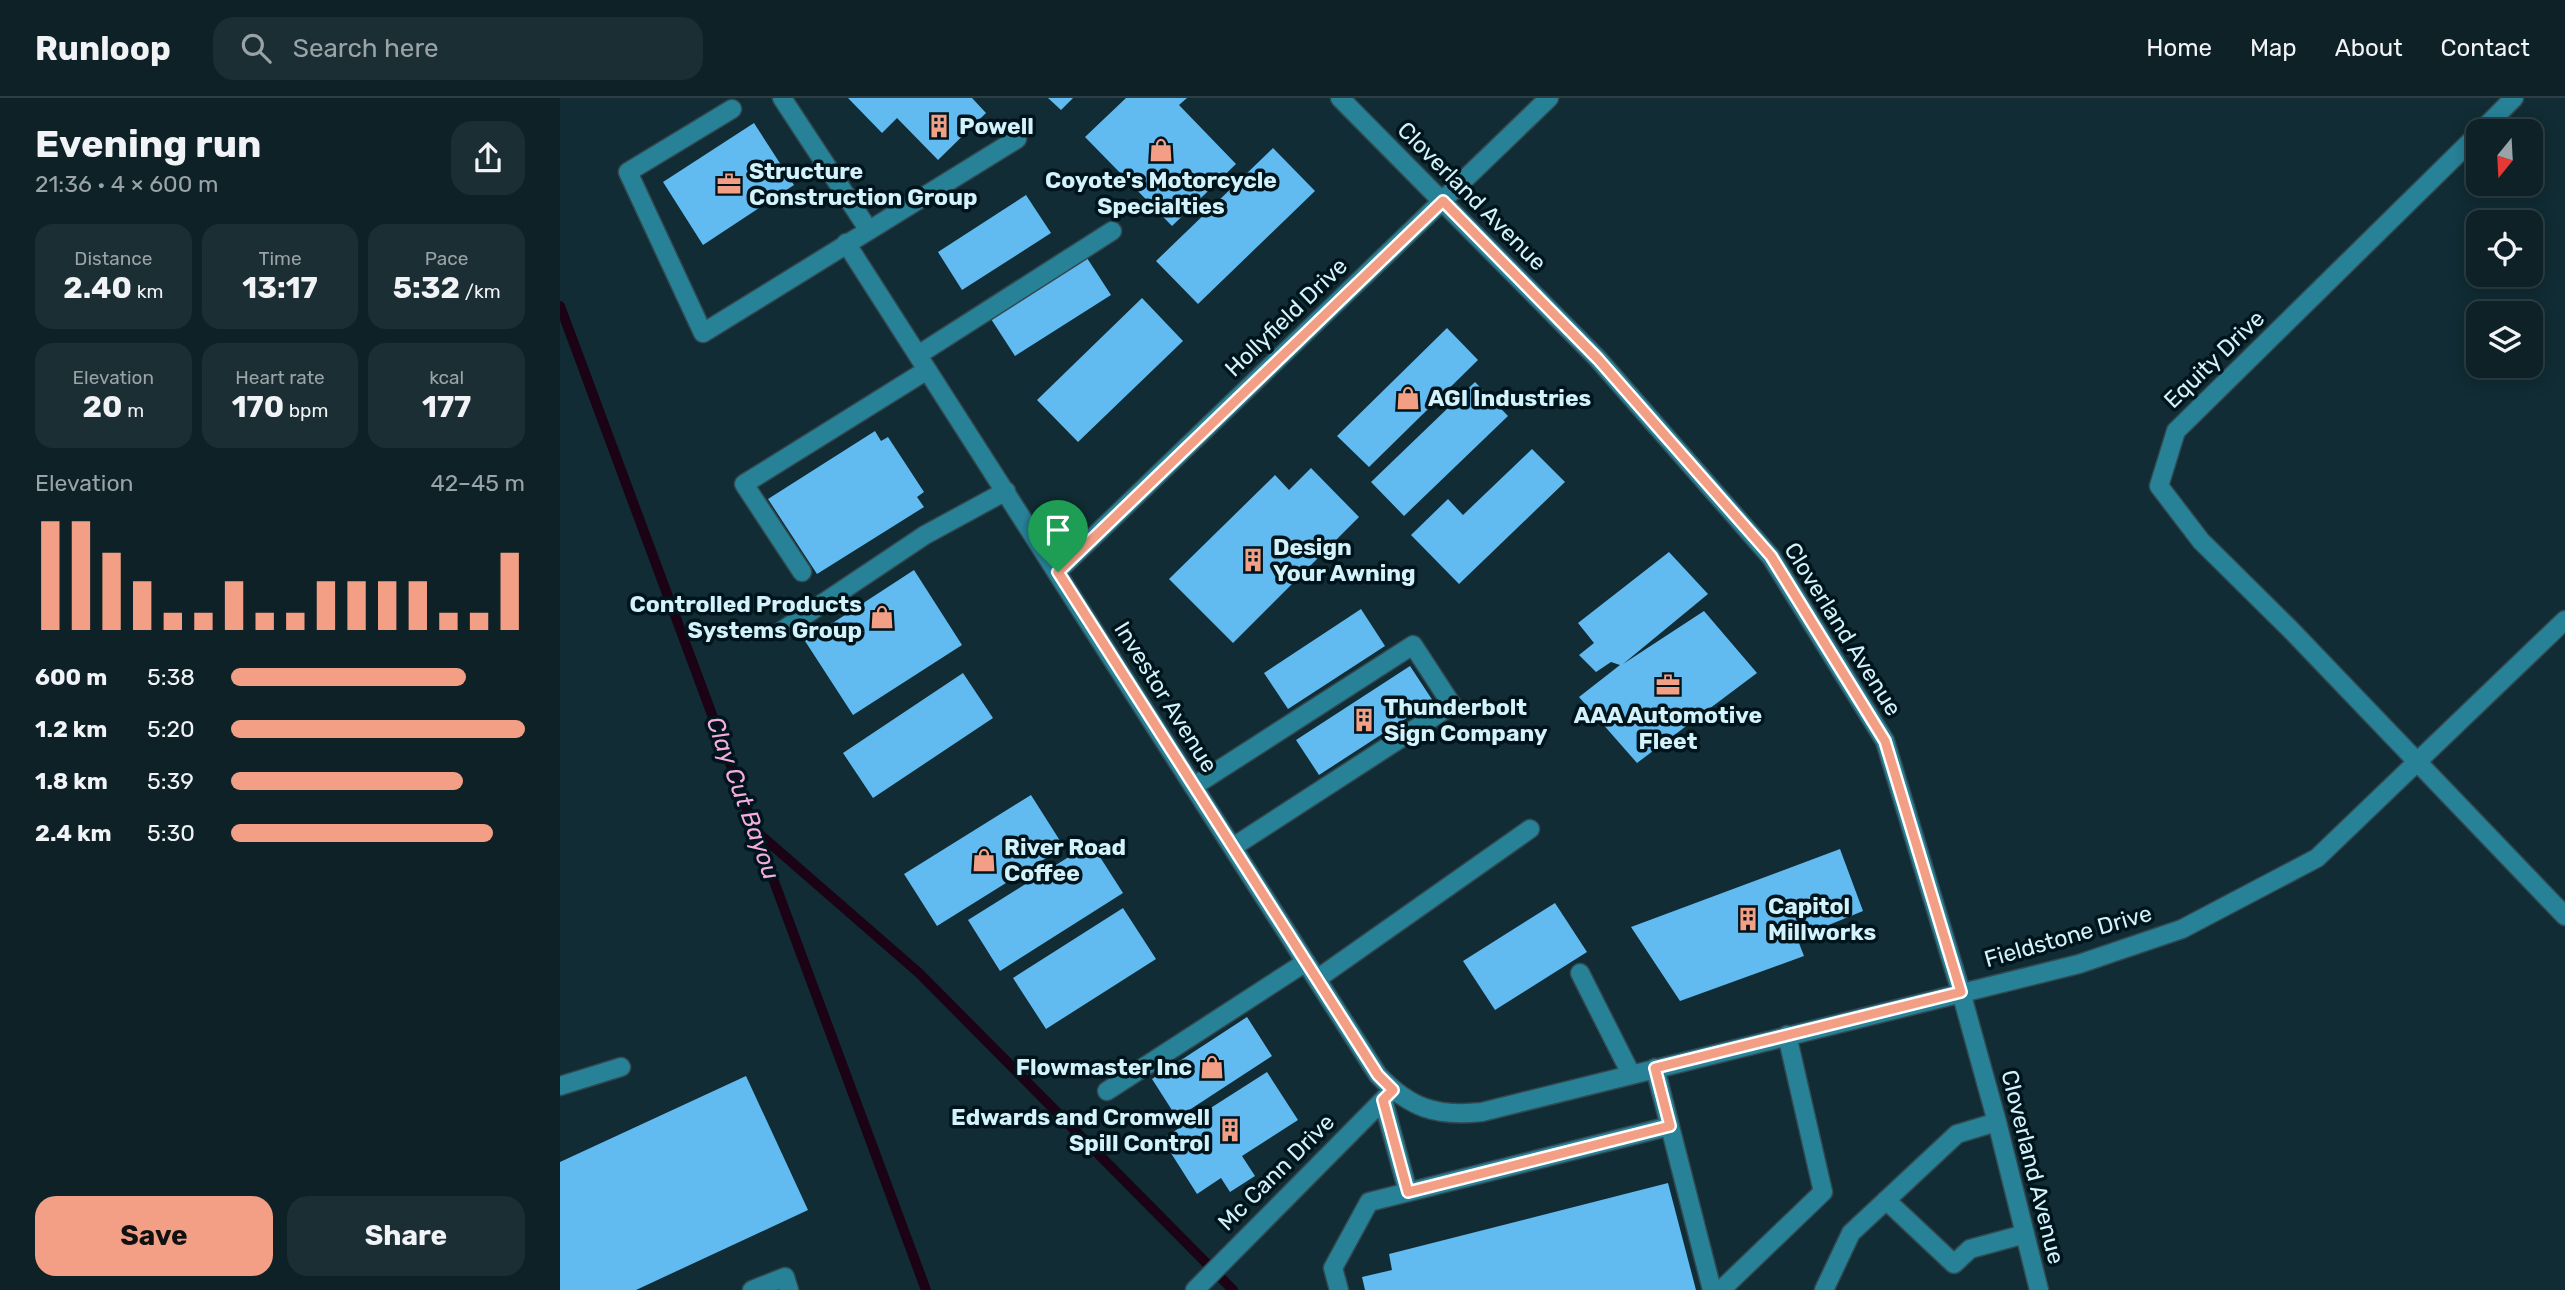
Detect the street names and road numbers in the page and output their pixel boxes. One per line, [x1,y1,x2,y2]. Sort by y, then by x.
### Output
street label: Cloverland Avenue [1392,116,1552,276]
street label: Hollyfield Drive [1219,252,1353,382]
street label: Equity Drive [2158,304,2270,414]
street label: Cloverland Avenue [1778,537,1908,721]
street label: Investor Avenue [1108,616,1224,778]
street label: Fieldstone Drive [1981,899,2155,973]
street label: Cloverland Avenue [1995,1067,2071,1267]
street label: Mc Cann Drive [1212,1108,1340,1236]

